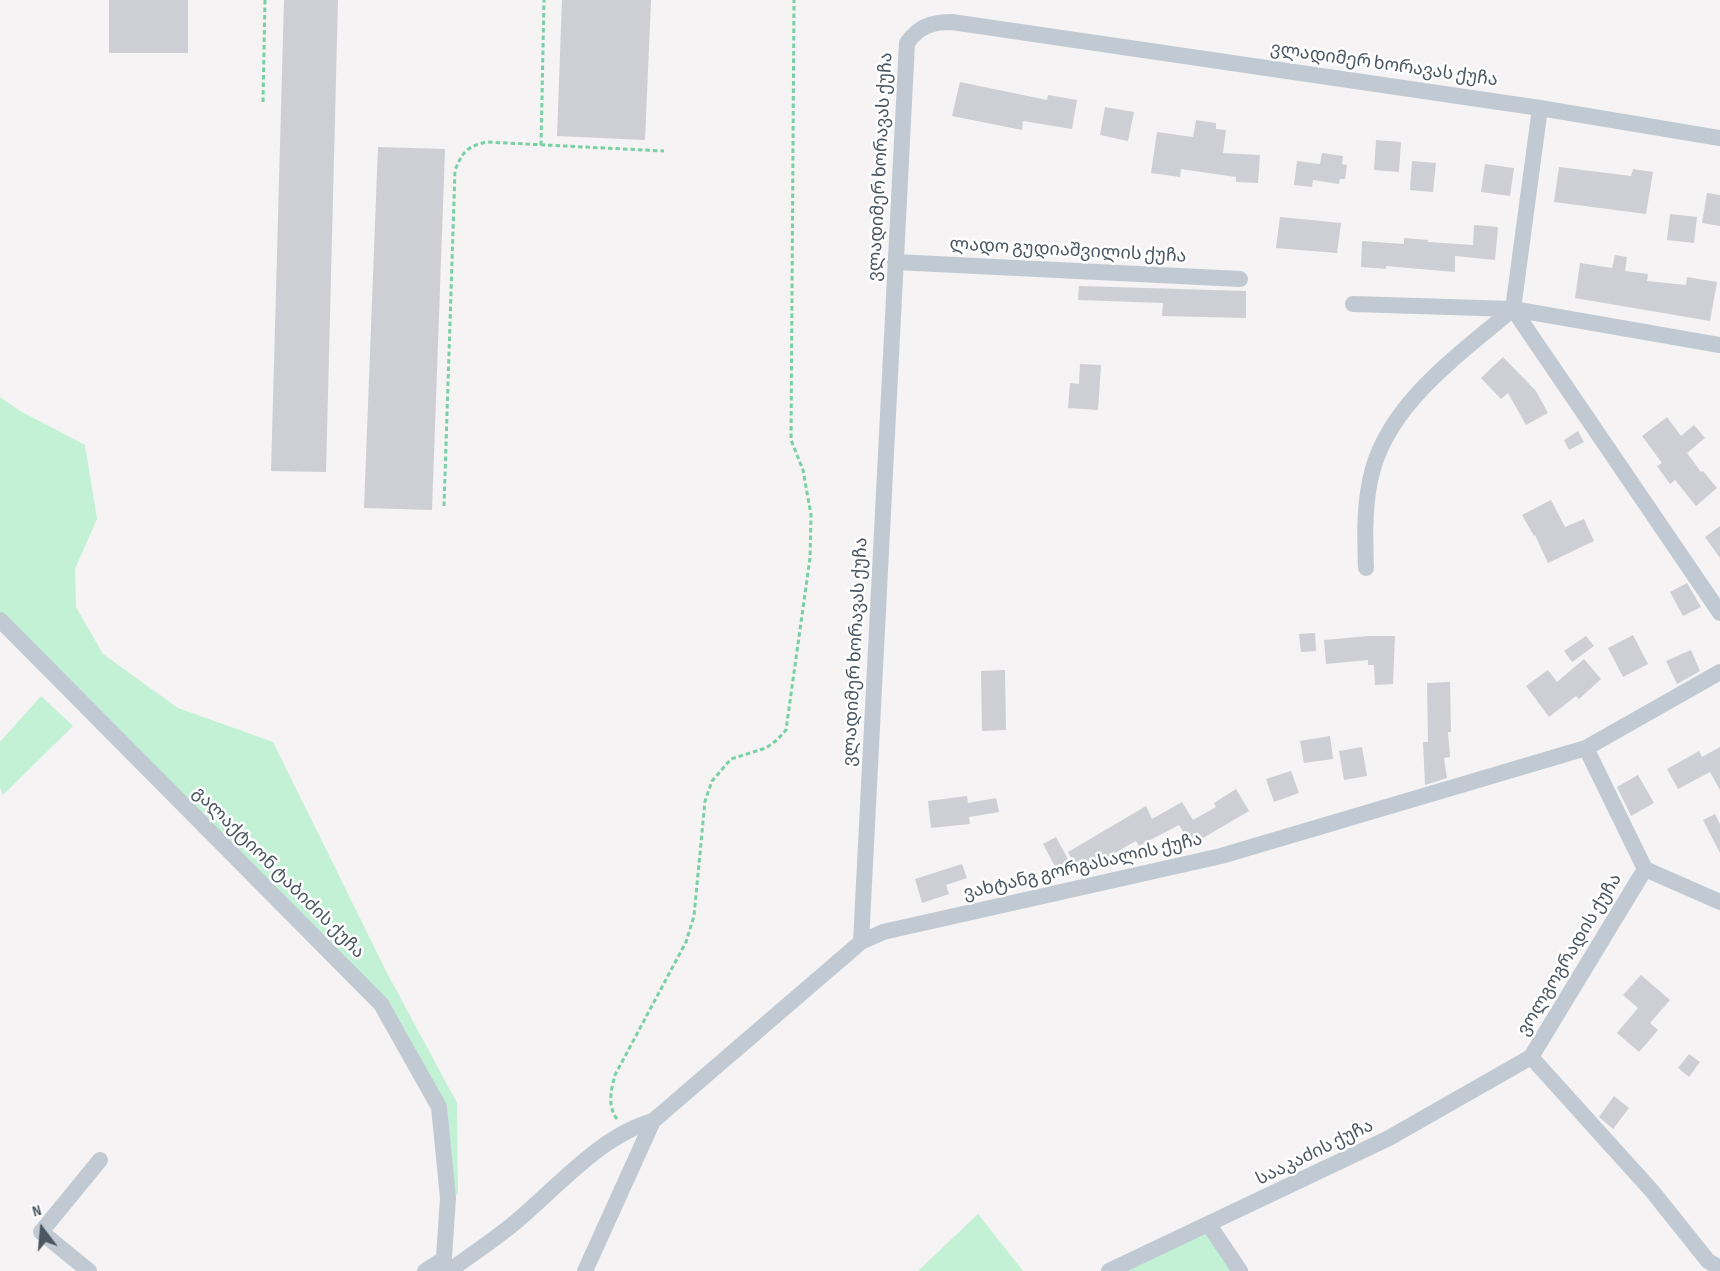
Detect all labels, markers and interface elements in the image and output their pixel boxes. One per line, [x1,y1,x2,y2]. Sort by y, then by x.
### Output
street label: ვლადიმერ ხორავას ქუჩა [1269,38,1499,92]
street label: ვლადიმერ ხორავას ქუჩა [864,52,898,282]
street label: ლადო გუდიაშვილის ქუჩა [949,234,1187,268]
street label: ვლადიმერ ხორავას ქუჩა [839,537,873,767]
street label: გალაქტიონ ტაბიძის ქუჩა [188,783,368,963]
street label: ვახტანგ გორგასალის ქუჩა [961,829,1205,905]
street label: ვოლგოგრადის ქუჩა [1513,870,1627,1040]
street label: სააკაძის ქუჩა [1253,1115,1377,1191]
north arrow [12,1199,72,1259]
text: N [30,1201,44,1222]

